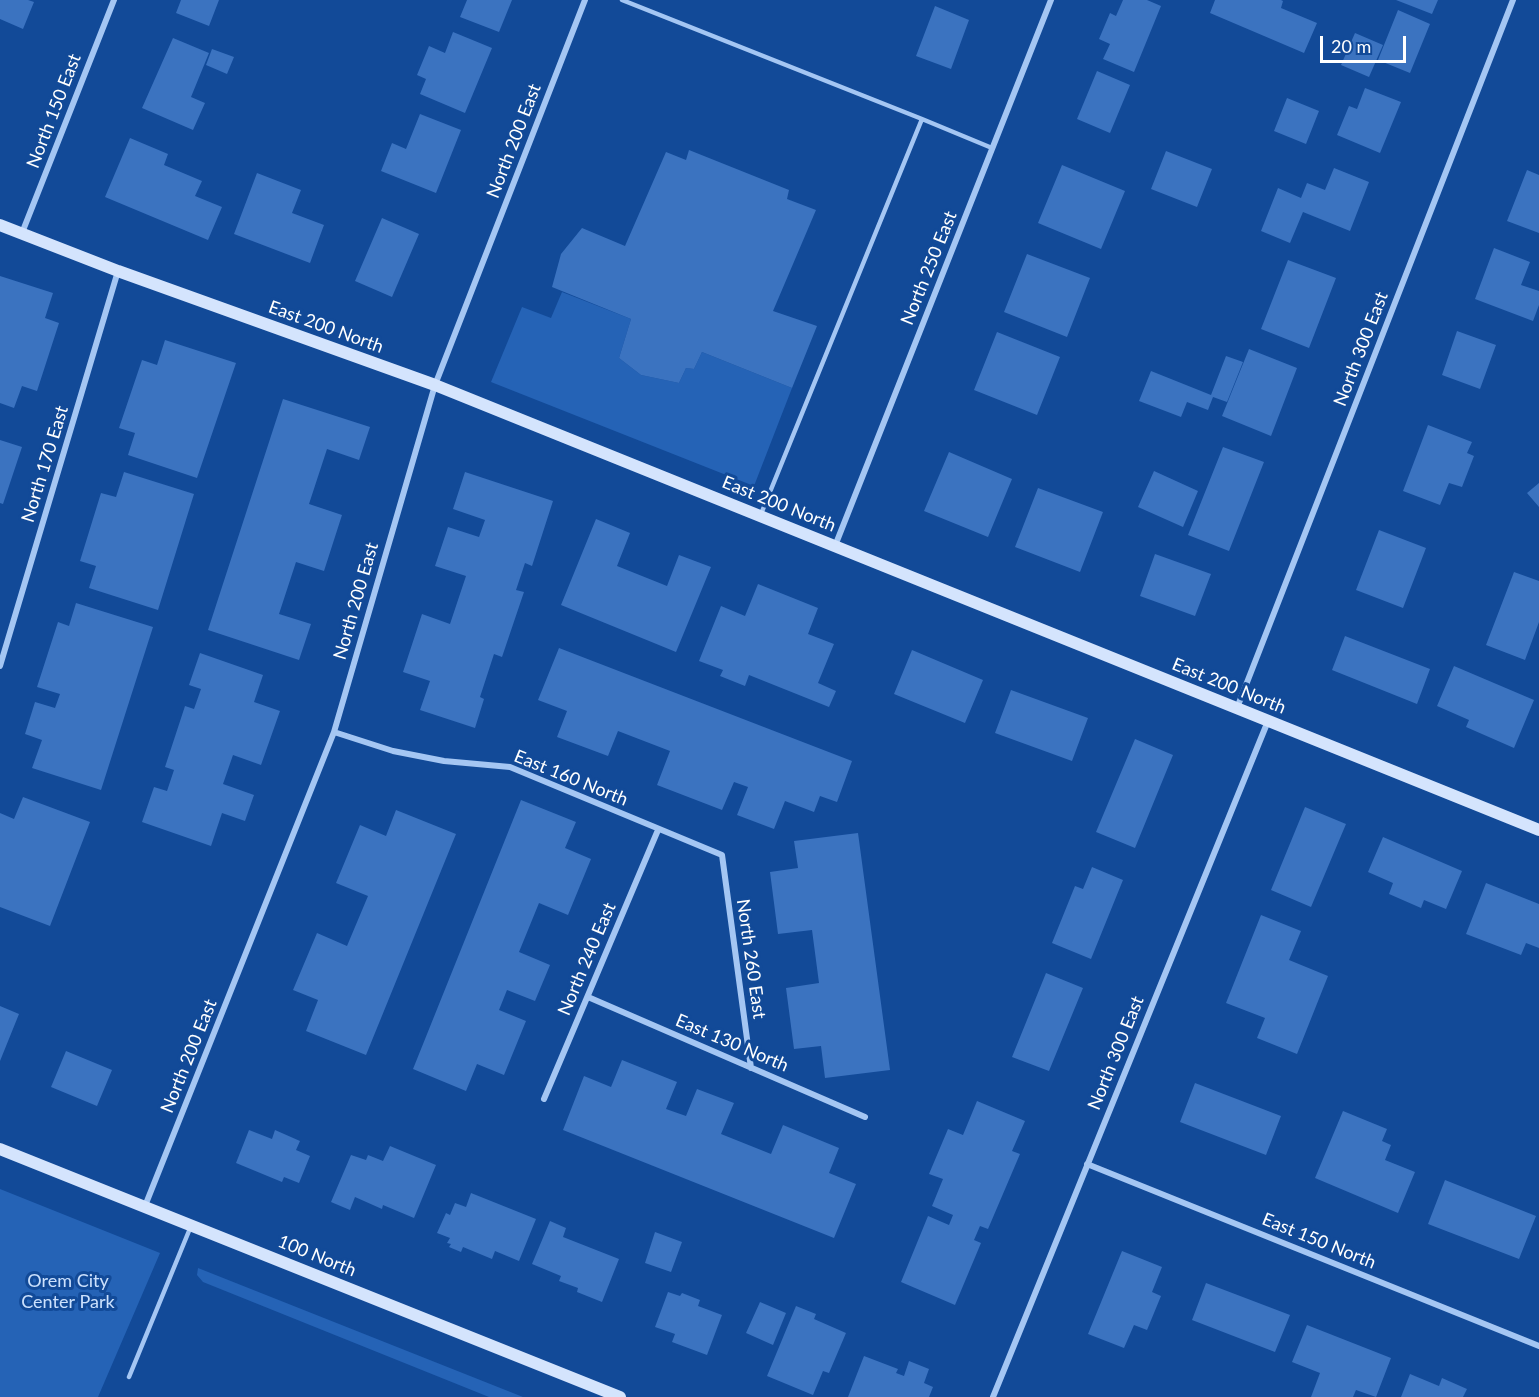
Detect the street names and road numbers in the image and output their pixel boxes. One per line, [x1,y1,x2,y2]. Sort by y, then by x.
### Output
street label: North 150 East [22,51,86,171]
street label: North 200 East [482,81,546,201]
street label: North 250 East [896,208,962,328]
street label: North 300 East [1329,289,1393,409]
street label: East 200 North [266,296,386,358]
street label: North 170 East [17,403,73,525]
street label: East 200 North [719,471,839,537]
street label: North 200 East [329,540,383,662]
street label: East 200 North [1169,653,1289,719]
street label: East 160 North [511,745,631,811]
street label: North 260 East [732,898,770,1020]
street label: North 240 East [553,899,621,1019]
street label: North 300 East [1083,993,1149,1113]
street label: North 200 East [156,996,222,1116]
street label: East 130 North [672,1009,792,1077]
street label: East 150 North [1259,1208,1379,1274]
street label: 100 North [275,1231,359,1281]

